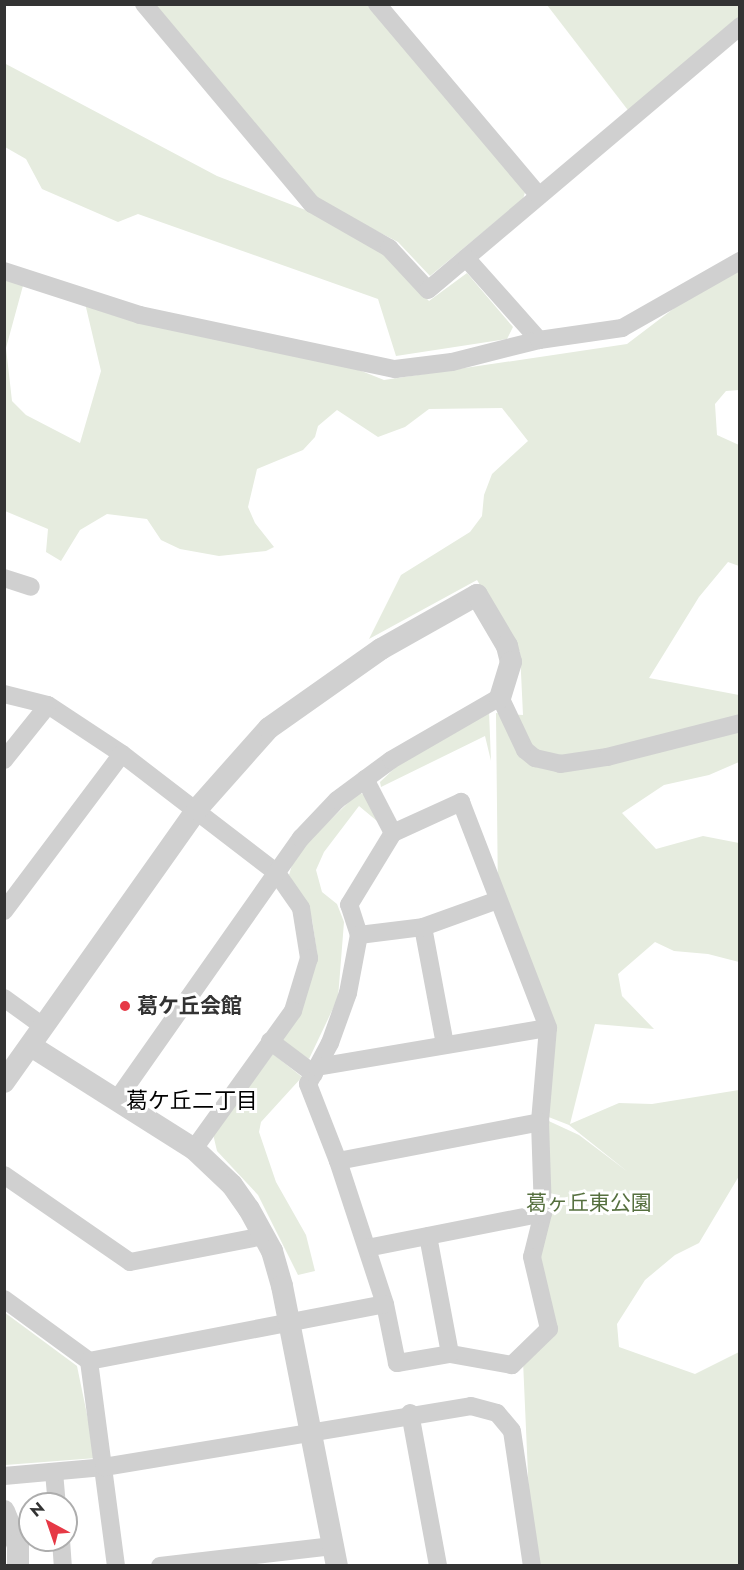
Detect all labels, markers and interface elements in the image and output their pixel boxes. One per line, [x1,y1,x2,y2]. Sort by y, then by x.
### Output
place label: 葛ケ丘会館 [137,993,242,1019]
marker: 葛ケ丘会館 [118,999,132,1013]
district label: 葛ケ丘二丁目 [126,1088,258,1114]
park label: 葛ヶ丘東公園 [526,1190,652,1216]
north arrow [18,1492,78,1552]
text: N [25,1496,50,1522]

